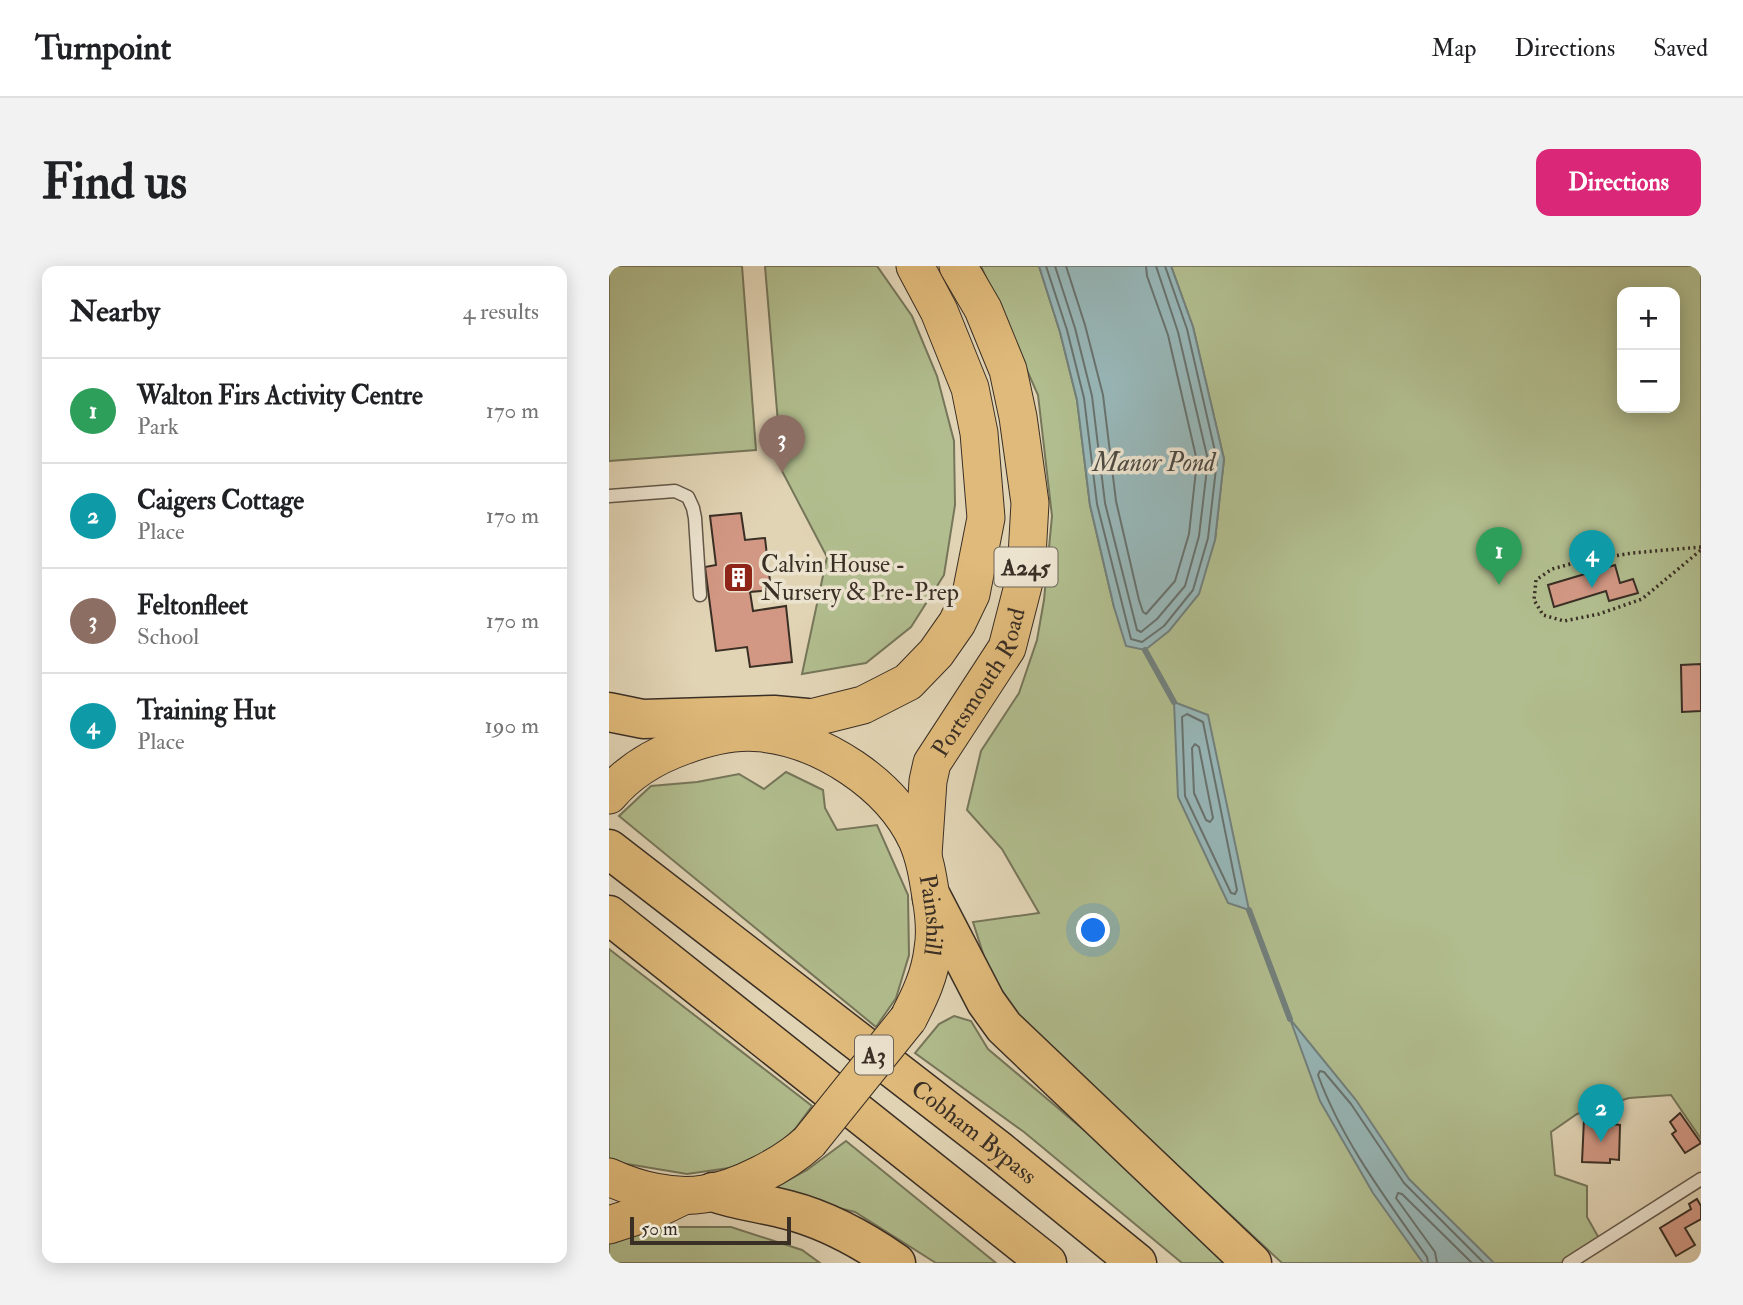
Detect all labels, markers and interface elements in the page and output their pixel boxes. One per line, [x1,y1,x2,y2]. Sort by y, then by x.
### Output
text: Turnpoint [35,28,171,69]
text: Map [1431,33,1476,64]
text: Directions [1514,33,1615,64]
text: Saved [1653,33,1708,64]
button: Directions [1536,149,1701,216]
text: Find us [42,152,187,213]
map controls [1617,287,1680,413]
button: + [1617,287,1680,350]
text: Nearby [70,293,160,330]
text: 4 results [463,297,539,326]
button: − [1617,350,1680,413]
text: Walton Firs Activity Centre [137,380,423,412]
text: 1 [89,396,97,425]
text: 170 m [486,396,539,425]
text: Park [137,412,179,441]
pin: 3 [759,415,805,473]
water label: Manor Pond [1091,447,1217,479]
text: Caigers Cottage [137,485,304,517]
text: 2 [87,501,99,530]
text: 170 m [486,501,539,530]
text: Place [137,517,185,546]
pin: 1 [1476,527,1522,585]
pin: 4 [1569,530,1615,588]
road number: A245 [995,548,1057,586]
place label: Calvin House - Nursery & Pre-Prep [761,549,959,608]
building icon: Calvin House - Nursery & Pre-Prep [721,561,755,595]
text: Feltonfleet [137,590,248,622]
street label: Portsmouth Road [925,604,1033,763]
text: 3 [89,606,97,635]
text: 170 m [486,606,539,635]
text: School [137,622,199,651]
text: Training Hut [137,695,276,727]
text: 4 [87,711,99,740]
text: 190 m [485,711,539,740]
text: Place [137,727,185,756]
street label: Painshill [911,872,950,958]
your location [1076,913,1110,947]
road number: A3 [855,1035,893,1074]
street label: Cobham Bypass [905,1073,1043,1191]
pin: 2 [1578,1084,1624,1142]
scale bar [630,1214,791,1246]
text: 50 m [641,1217,678,1241]

